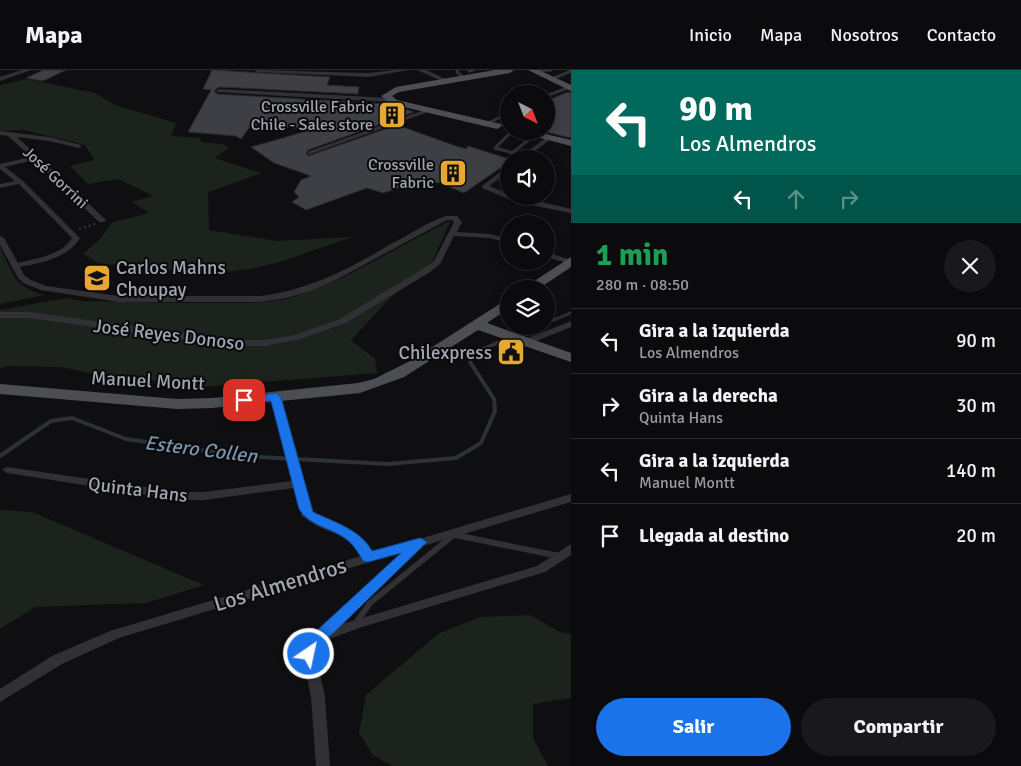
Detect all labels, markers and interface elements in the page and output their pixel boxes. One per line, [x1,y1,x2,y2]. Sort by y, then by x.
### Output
text: Mapa [25,20,83,50]
text: Inicio [689,24,732,46]
text: Mapa [760,24,802,46]
text: Nosotros [830,24,899,46]
text: Contacto [927,24,996,46]
north arrow [500,85,555,140]
map controls [500,85,555,335]
text: 90 m [679,87,753,130]
icon: left [596,90,661,155]
place label: Crossville Fabric Chile - Sales store [251,97,373,135]
building icon: Crossville Fabric Chile - Sales store [377,100,407,130]
text: Los Almendros [679,130,816,157]
street label: José Gorrini [18,142,92,213]
button: sound [500,150,555,205]
place label: Crossville Fabric [368,155,434,193]
building icon: Crossville Fabric [438,158,468,188]
icon: left [729,185,757,213]
icon: ahead [782,185,810,213]
icon: right [835,185,863,213]
button: search [500,215,555,270]
text: 1 min [596,237,668,274]
button: close [944,240,996,292]
place label: Carlos Mahns Choupay [116,256,226,302]
school or university icon: Carlos Mahns Choupay [82,263,112,293]
text: 280 m · 08:50 [596,275,689,295]
button: layers [500,280,555,335]
street label: José Reyes Donoso [92,314,246,356]
text: Gira a la izquierda [639,319,789,343]
icon: left [596,327,624,355]
text: 90 m [956,329,996,353]
public building icon: Chilexpress [496,337,526,367]
place label: Chilexpress [399,341,492,365]
text: Los Almendros [639,343,739,363]
street label: Manuel Montt [90,366,206,396]
pin [223,379,265,421]
text: Gira a la derecha [639,384,778,408]
icon: arrive [230,386,258,414]
icon: right [596,392,624,420]
text: 30 m [956,394,996,418]
text: Quinta Hans [639,408,723,428]
water label: Estero Collen [143,430,260,469]
text: Gira a la izquierda [639,449,789,473]
icon: left [596,457,624,485]
text: 140 m [946,459,996,483]
street label: Quinta Hans [87,472,189,508]
text: Manuel Montt [639,473,735,493]
icon: arrive [596,522,624,550]
text: Llegada al destino [639,524,789,548]
text: 20 m [956,524,996,548]
street label: Los Almendros [210,551,350,617]
position arrow [282,627,334,679]
button: Salir [596,698,791,756]
button: Compartir [801,698,996,756]

